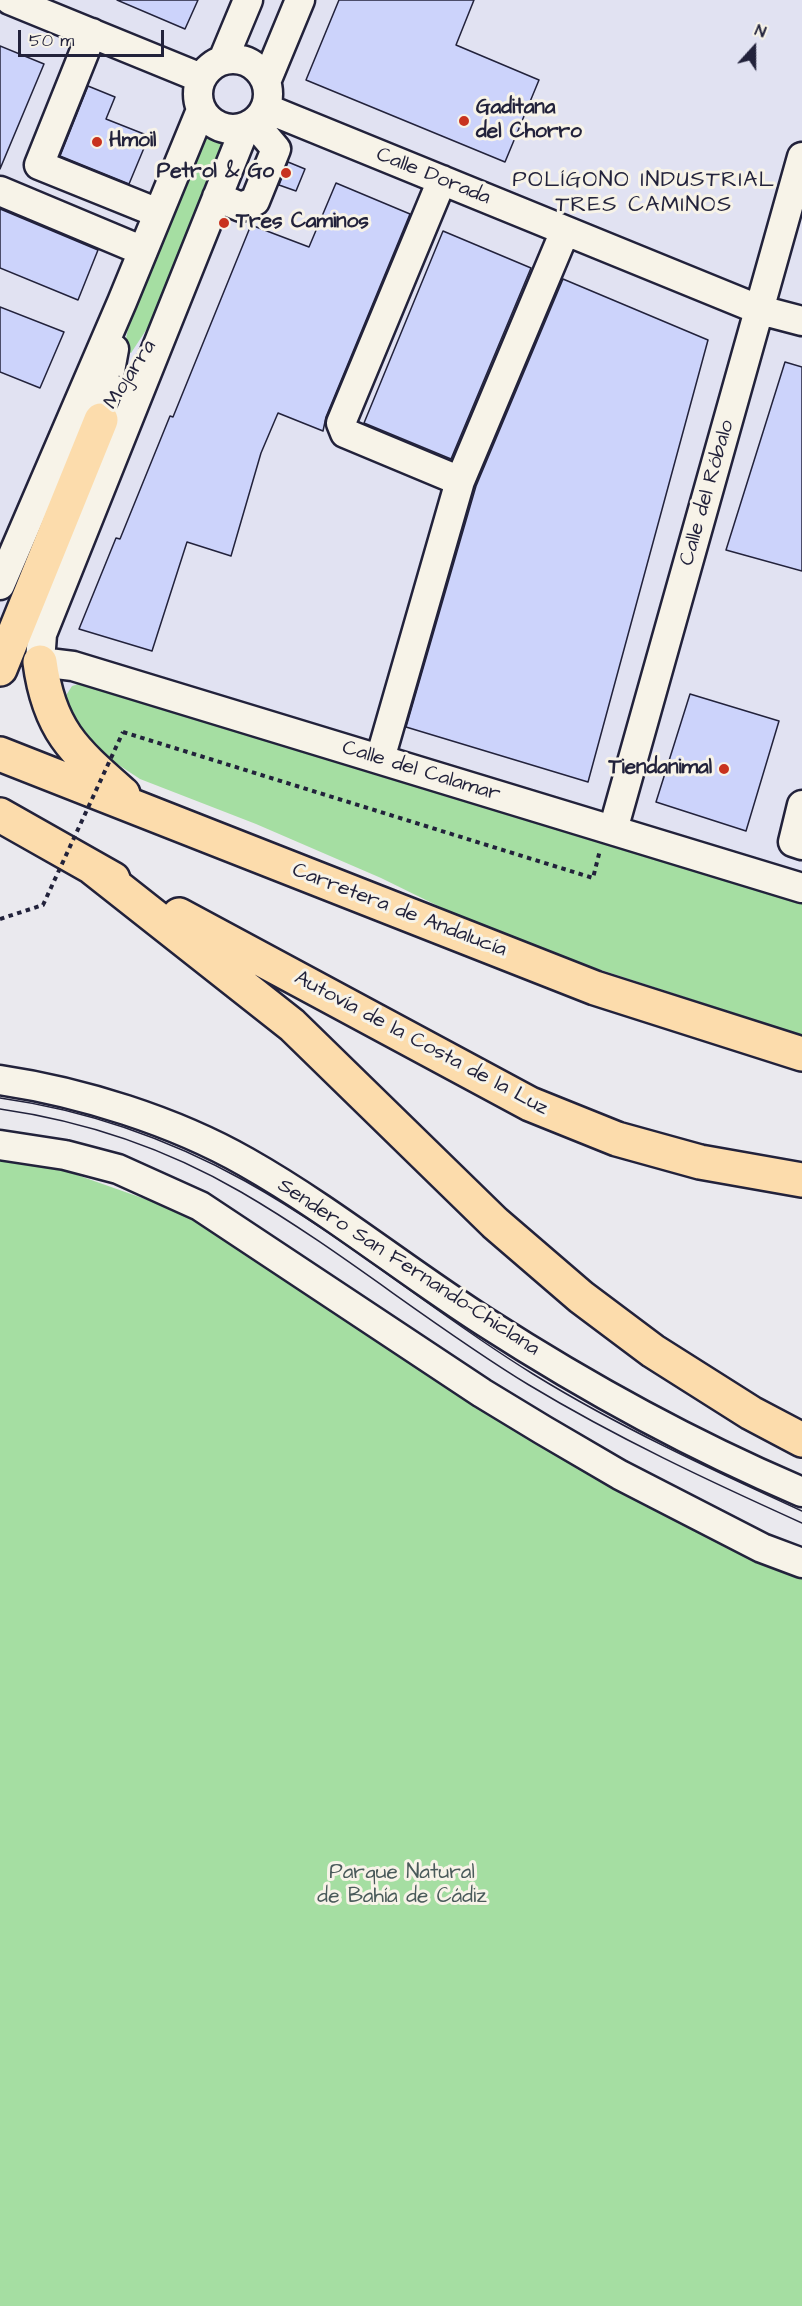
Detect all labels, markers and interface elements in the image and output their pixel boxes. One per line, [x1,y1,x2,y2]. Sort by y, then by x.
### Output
scale bar [21,18,166,56]
north arrow [724,18,784,78]
text: N [752,19,769,43]
text: 50 m [29,28,74,53]
place label: Gaditana del Chorro [476,96,582,146]
marker: Gaditana del Chorro [457,114,471,128]
place label: Hmoil [109,129,156,155]
marker: Hmoil [90,135,104,149]
street label: Calle Dorada [372,143,494,211]
place label: Petrol & Go [157,160,274,186]
marker: Petrol & Go [279,166,293,180]
district label: POLÍGONO INDUSTRIAL TRES CAMINOS [512,168,776,220]
place label: Tres Caminos [236,210,369,236]
marker: Tres Caminos [217,216,231,230]
street label: Mojarra [99,336,163,414]
street label: Calle del Róbalo [675,417,741,569]
street label: Calle del Calamar [339,736,503,808]
place label: Tiendanimal [608,756,712,782]
marker: Tiendanimal [717,762,731,776]
street label: Carretera de Andalucía [288,858,510,964]
street label: Autovía de la Costa de la Luz [290,966,552,1122]
street label: Sendero San Fernando-Chiclana [272,1174,544,1362]
park label: Parque Natural de Bahía de Cádiz [317,1861,487,1911]

